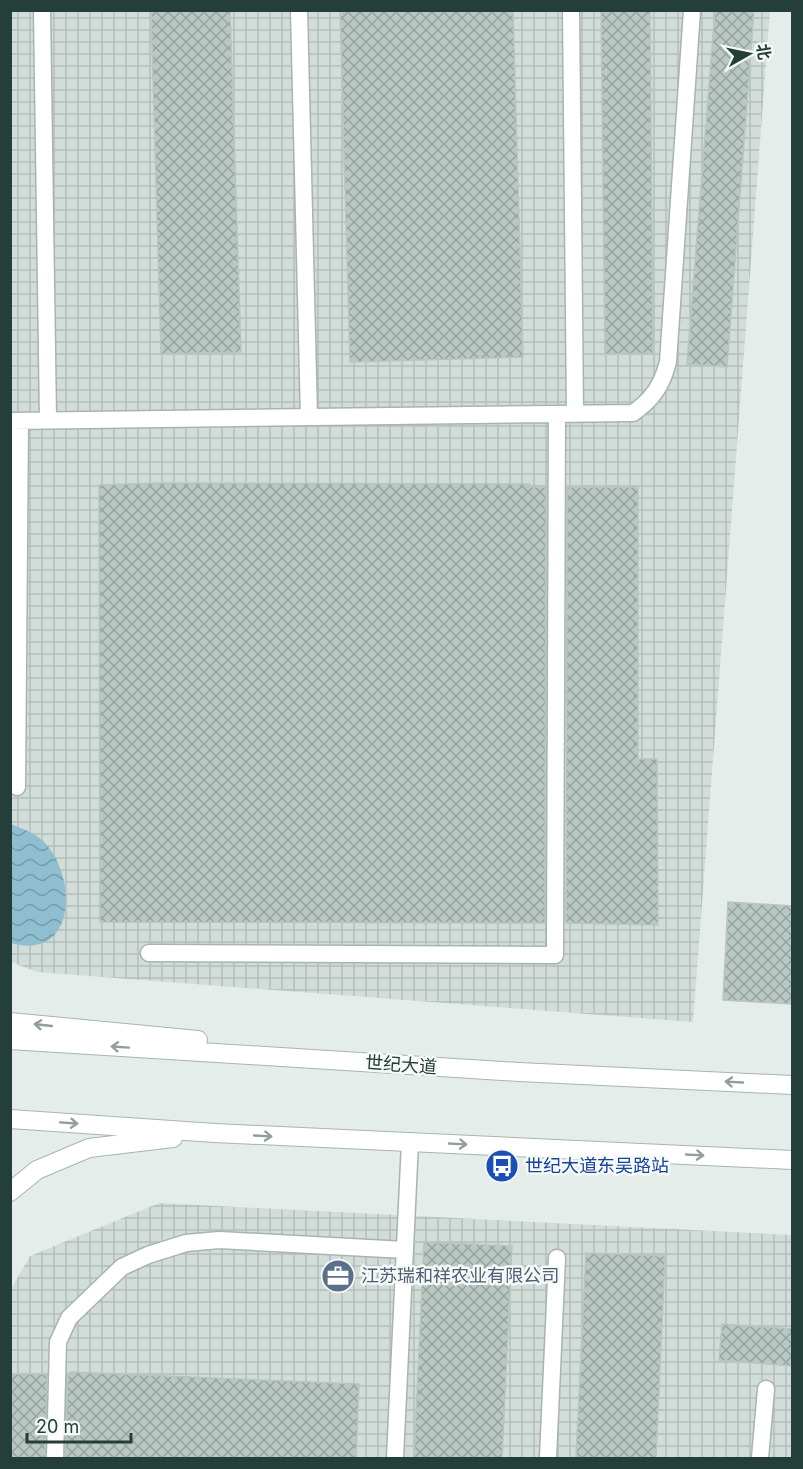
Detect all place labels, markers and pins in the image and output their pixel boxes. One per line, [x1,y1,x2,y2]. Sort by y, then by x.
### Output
bus stop icon: 世纪大道东吴路站 [484,1148,520,1184]
place label: 世纪大道东吴路站 [525,1155,669,1176]
office icon: 江苏瑞和祥农业有限公司 [320,1258,356,1294]
place label: 江苏瑞和祥农业有限公司 [361,1265,559,1286]

